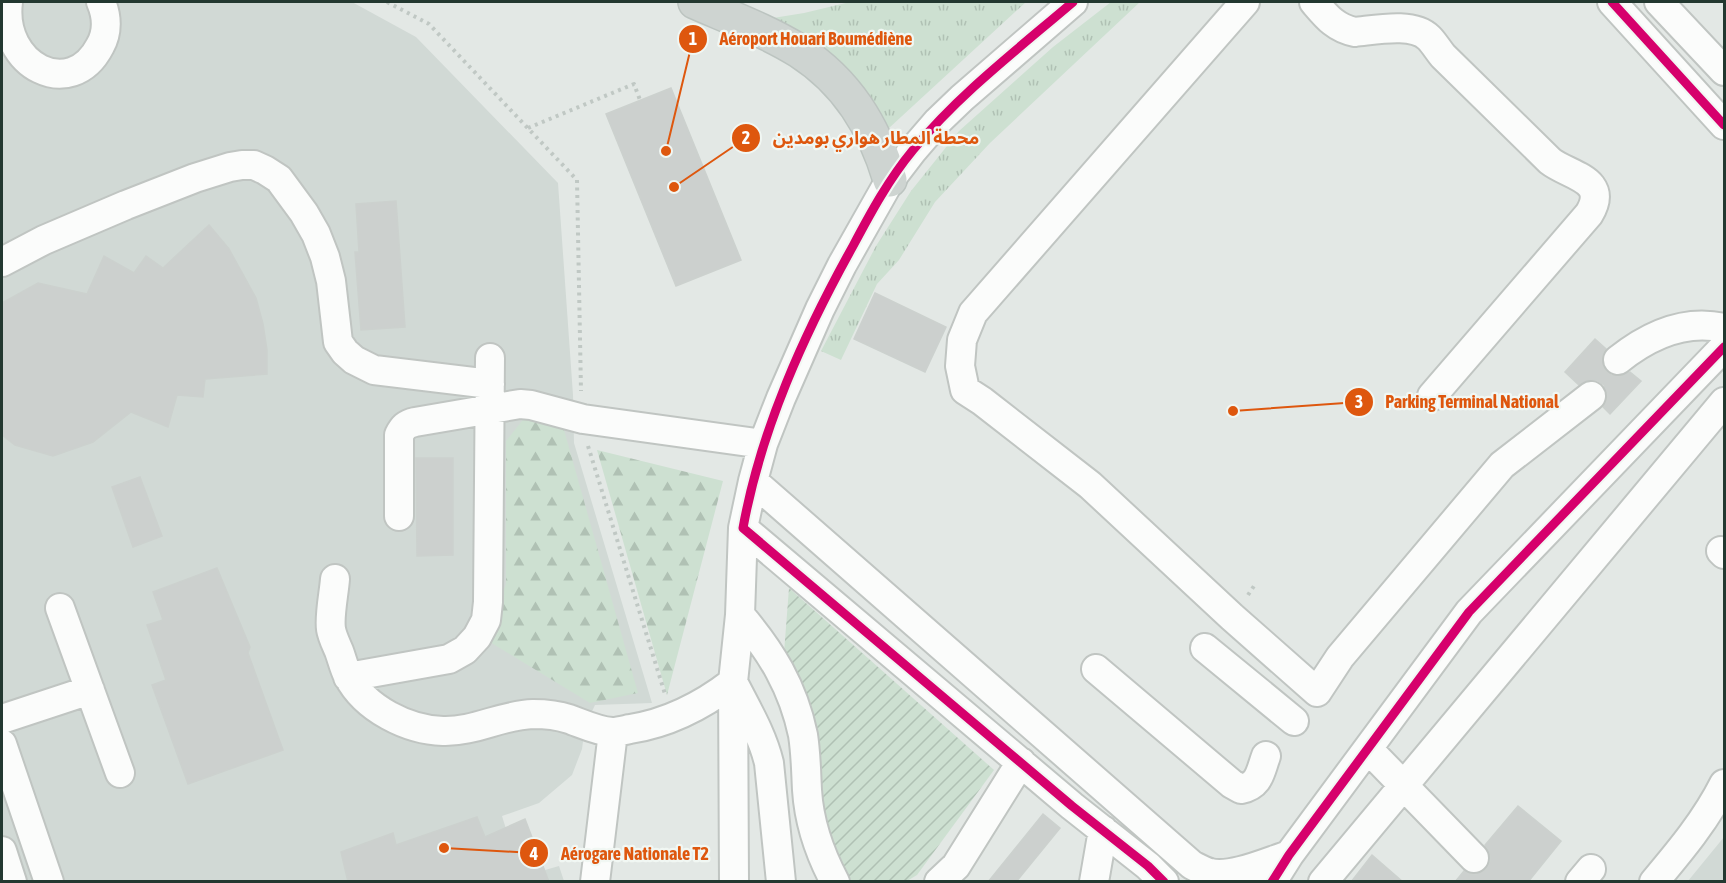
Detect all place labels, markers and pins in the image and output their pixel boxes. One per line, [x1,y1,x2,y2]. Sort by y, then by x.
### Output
callout: Aéroport Houari Boumédiène [678,21,925,57]
callout: محطة المطار هواري بومدين [731,120,992,156]
callout: Parking Terminal National [1344,384,1571,420]
callout: Aérogare Nationale T2 [519,835,721,871]

